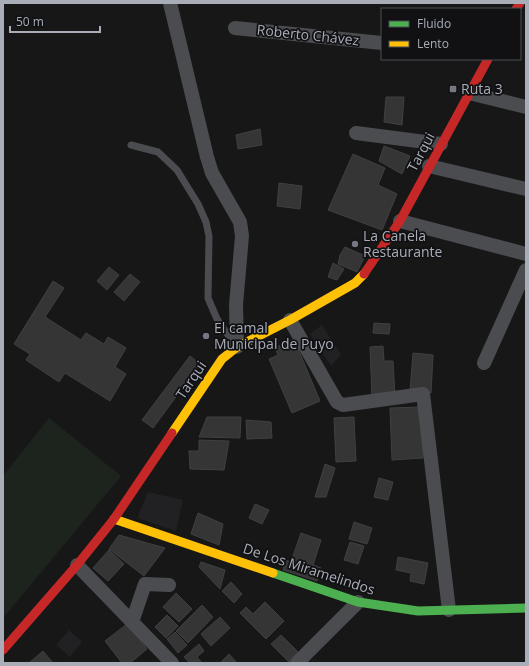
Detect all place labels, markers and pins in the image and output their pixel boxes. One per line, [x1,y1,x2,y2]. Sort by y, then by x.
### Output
place label: Ruta 3 [461,79,503,98]
marker: Ruta 3 [448,84,458,94]
place label: La Canela Restaurante [363,226,443,261]
marker: La Canela Restaurante [350,239,360,249]
place label: El camal Municipal de Puyo [214,318,334,353]
marker: El camal Municipal de Puyo [201,331,211,341]

